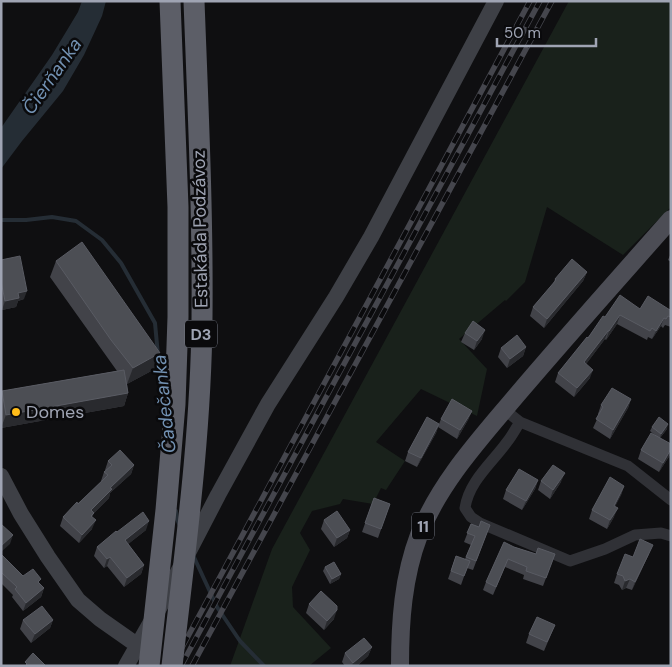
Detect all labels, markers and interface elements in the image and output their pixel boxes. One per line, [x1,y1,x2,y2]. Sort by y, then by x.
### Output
scale bar [497,15,596,47]
text: 50 m [504,23,541,43]
water label: Čierňanka [16,33,88,119]
street label: Estakáda Podzávoz [187,150,213,308]
road number: D3 [185,320,217,348]
water label: Čadečanka [146,354,182,454]
place label: Domes [26,400,84,424]
marker: Domes [10,406,22,418]
road number: 11 [412,512,434,540]

